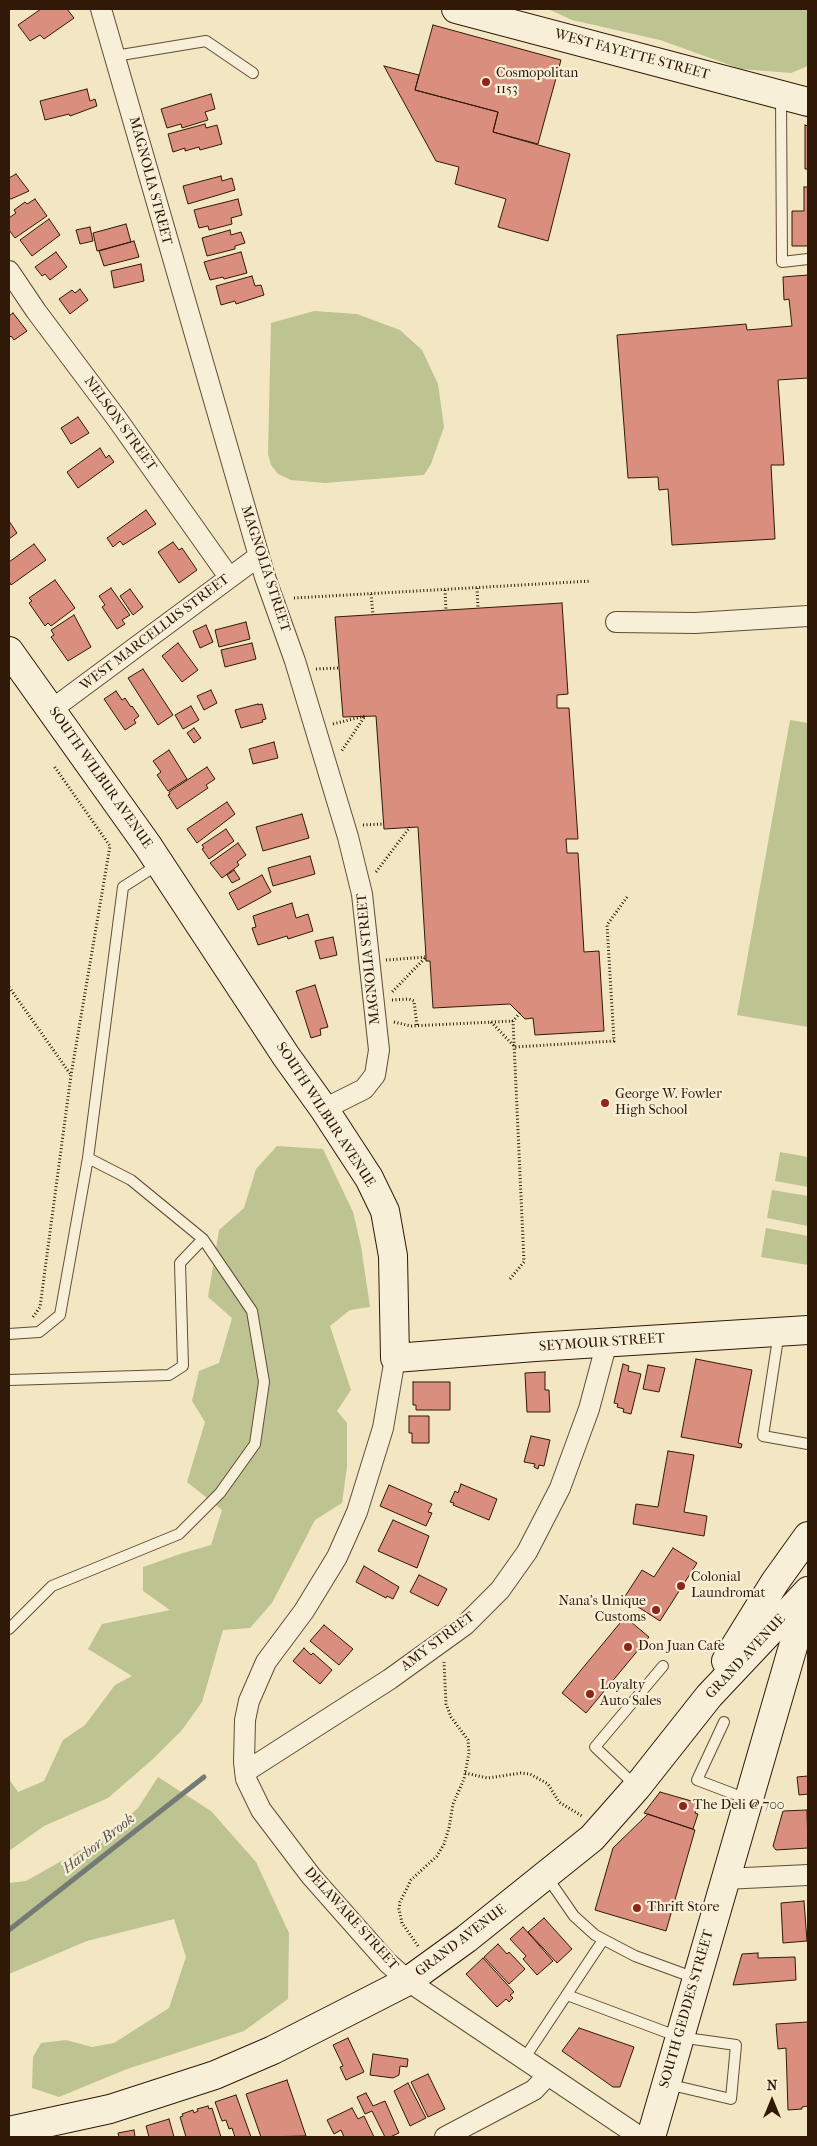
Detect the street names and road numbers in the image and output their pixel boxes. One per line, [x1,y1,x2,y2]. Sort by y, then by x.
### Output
street label: WEST FAYETTE STREET [552,26,712,84]
street label: MAGNOLIA STREET [125,115,175,247]
street label: NELSON STREET [80,373,160,475]
street label: MAGNOLIA STREET [237,504,293,634]
street label: WEST MARCELLUS STREET [77,571,233,695]
street label: SOUTH WILBUR AVENUE [45,704,155,852]
street label: MAGNOLIA STREET [354,892,384,1026]
street label: SOUTH WILBUR AVENUE [272,1040,378,1190]
street label: SEYMOUR STREET [538,1330,666,1356]
street label: AMY STREET [398,1609,478,1675]
street label: GRAND AVENUE [703,1611,789,1703]
street label: DELAWARE STREET [300,1864,402,1974]
street label: GRAND AVENUE [412,1901,510,1981]
street label: SOUTH GEDDES STREET [656,1928,718,2090]

